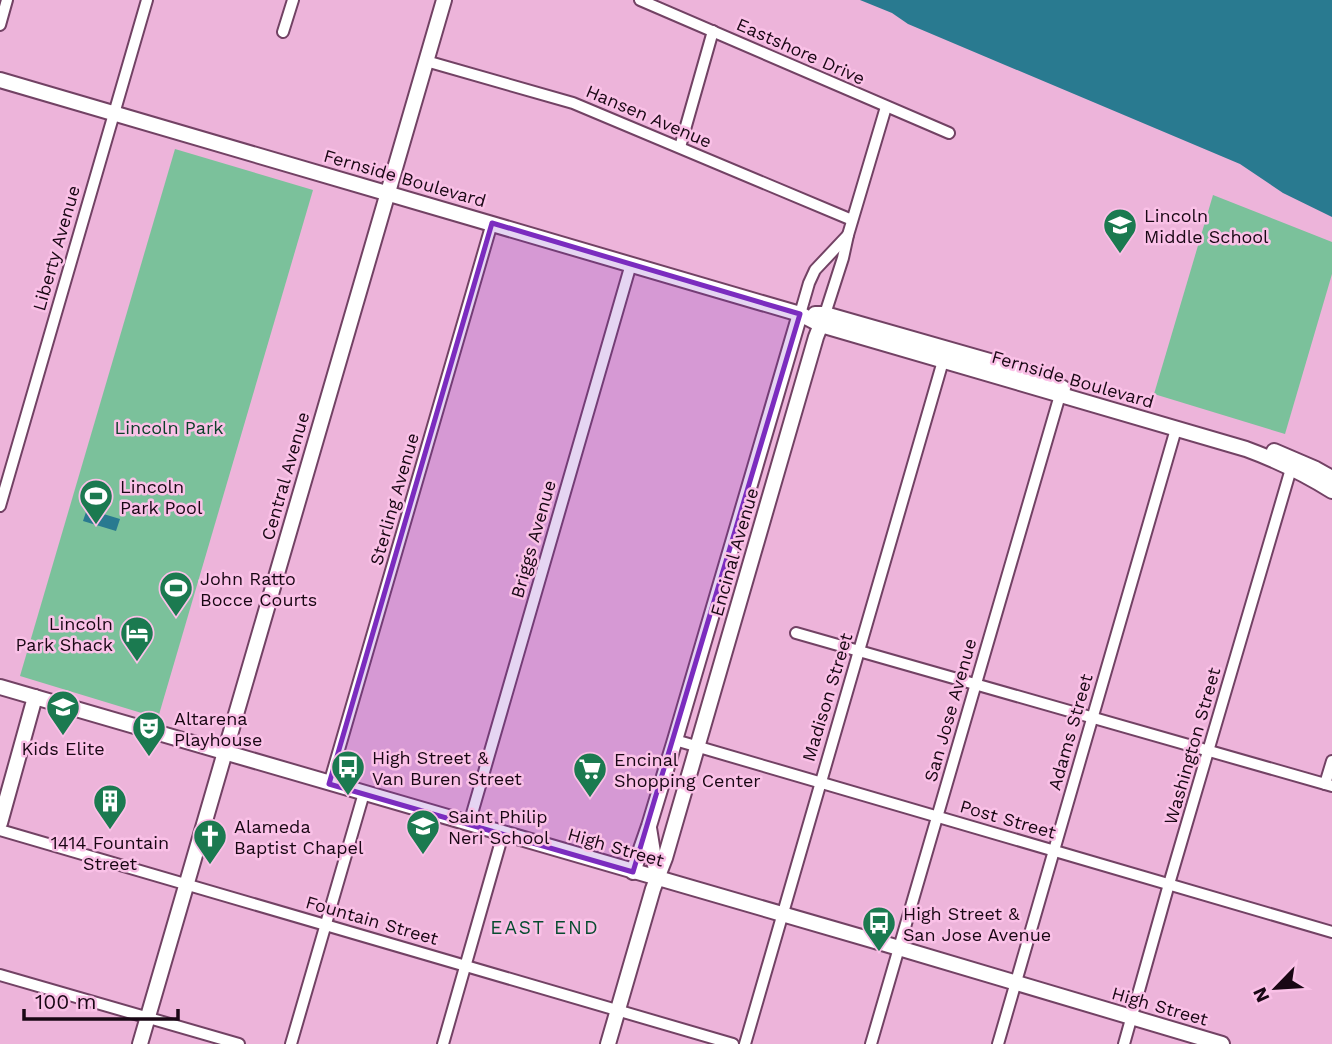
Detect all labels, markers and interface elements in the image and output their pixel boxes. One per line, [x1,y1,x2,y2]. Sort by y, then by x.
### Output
street label: Eastshore Drive [733,13,869,89]
street label: Hansen Avenue [583,80,715,152]
street label: Fernside Boulevard [321,145,489,211]
street label: Liberty Avenue [28,183,84,313]
place label: Lincoln Middle School [1144,205,1269,247]
school or university icon: Lincoln Middle School [1101,206,1139,255]
street label: Fernside Boulevard [989,346,1157,412]
street label: Central Avenue [257,409,313,543]
park label: Lincoln Park [114,417,224,438]
street label: Sterling Avenue [365,430,423,568]
place label: Lincoln Park Pool [120,476,203,518]
sports icon: Lincoln Park Pool [77,477,115,526]
street label: Briggs Avenue [506,478,560,600]
street label: Encinal Avenue [706,485,762,619]
place label: John Ratto Bocce Courts [200,568,317,610]
sports icon: John Ratto Bocce Courts [157,569,195,618]
place label: Lincoln Park Shack [15,613,113,655]
hotel icon: Lincoln Park Shack [118,614,156,663]
street label: Madison Street [797,630,857,764]
street label: San Jose Avenue [919,636,981,784]
street label: Washington Street [1159,664,1225,827]
street label: Adams Street [1043,671,1097,793]
school or university icon: Kids Elite [44,688,82,737]
place label: Altarena Playhouse [174,708,262,750]
theatre icon: Altarena Playhouse [130,709,168,758]
place label: Kids Elite [21,738,105,759]
place label: High Street & Van Buren Street [372,747,522,789]
bus stop icon: High Street & Van Buren Street [329,748,367,797]
place label: Encinal Shopping Center [614,749,761,791]
supermarket icon: Encinal Shopping Center [571,750,609,799]
building icon: 1414 Fountain Street [91,782,129,831]
street label: Post Street [958,795,1059,843]
place label: Saint Philip Neri School [448,806,550,848]
school or university icon: Saint Philip Neri School [404,807,442,856]
place label: Alameda Baptist Chapel [234,816,364,858]
church icon: Alameda Baptist Chapel [191,817,229,866]
street label: High Street [566,823,667,871]
place label: 1414 Fountain Street [51,832,169,874]
street label: Fountain Street [303,891,441,949]
place label: High Street & San Jose Avenue [903,903,1051,945]
bus stop icon: High Street & San Jose Avenue [860,904,898,953]
district label: EAST END [490,916,600,939]
north arrow [1241,953,1311,1023]
scale bar [24,978,178,1022]
street label: High Street [1110,982,1211,1030]
text: N [1248,984,1274,1006]
text: 100 m [35,989,97,1014]

